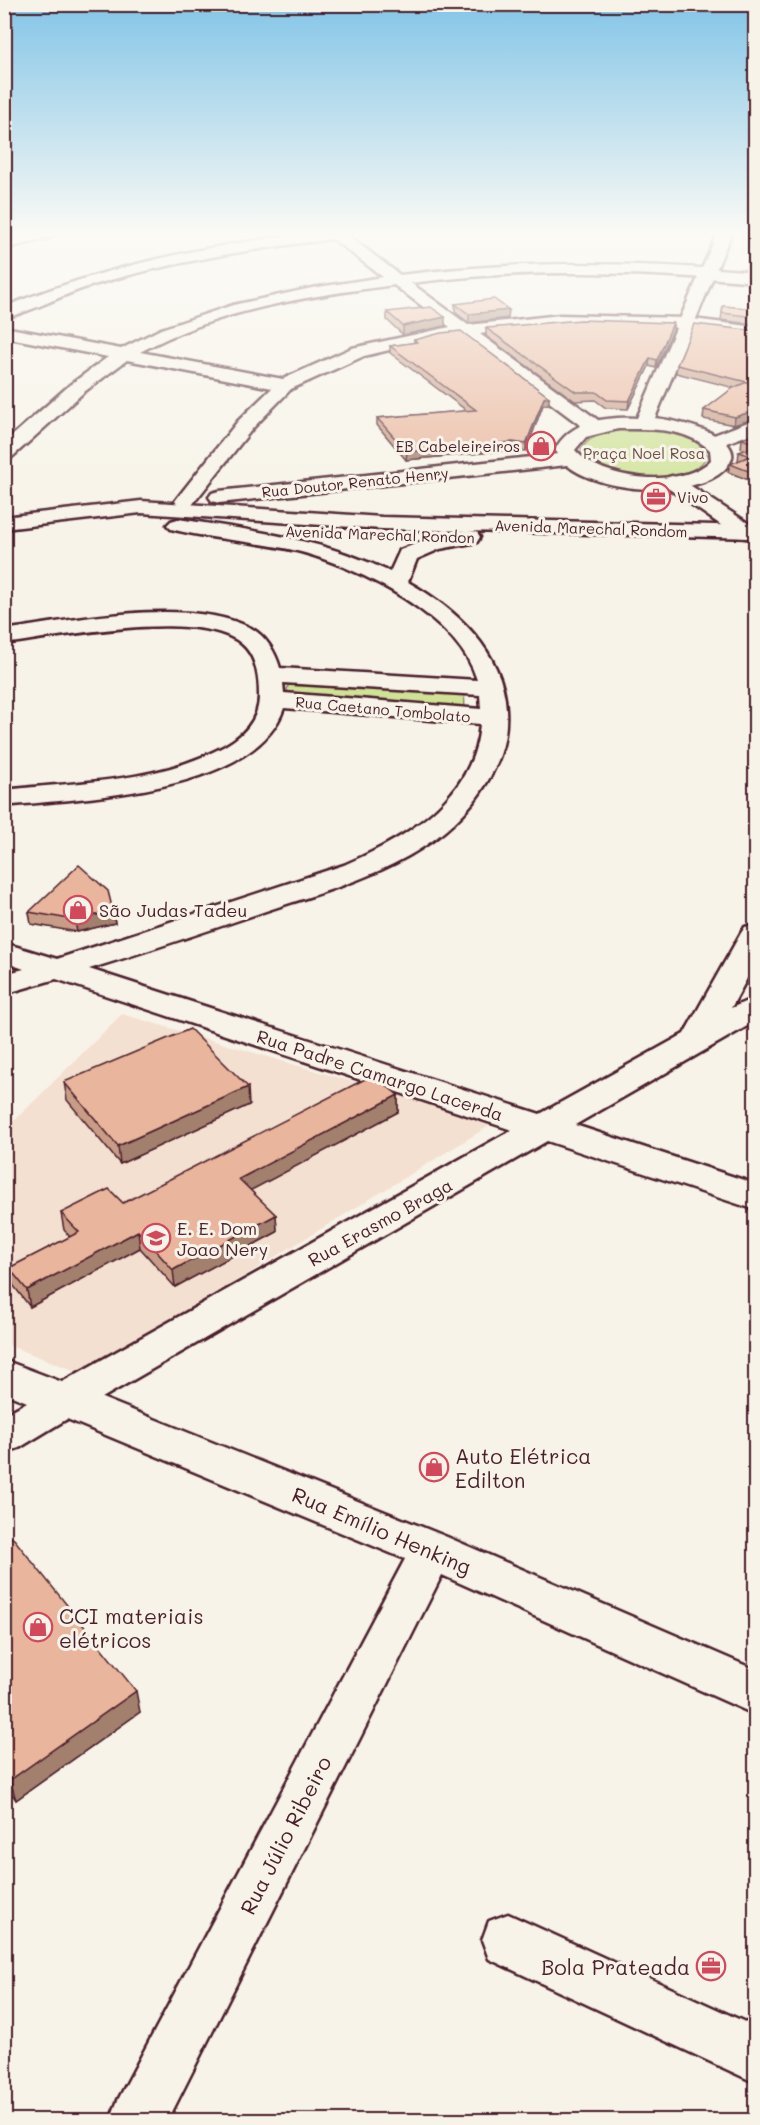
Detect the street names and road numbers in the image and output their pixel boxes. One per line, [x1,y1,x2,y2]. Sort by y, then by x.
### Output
street label: Rua Doutor Renato Henry [261,462,450,502]
street label: Avenida Marechal Rondom [494,515,688,541]
street label: Avenida Marechal Rondon [285,521,475,547]
street label: Rua Caetano Tombolato [295,691,471,727]
street label: Rua Padre Camargo Lacerda [254,1024,506,1126]
street label: Rua Erasmo Braga [304,1172,456,1272]
street label: Rua Emílio Henking [288,1480,476,1580]
street label: Rua Júlio Ribeiro [233,1751,337,1919]

